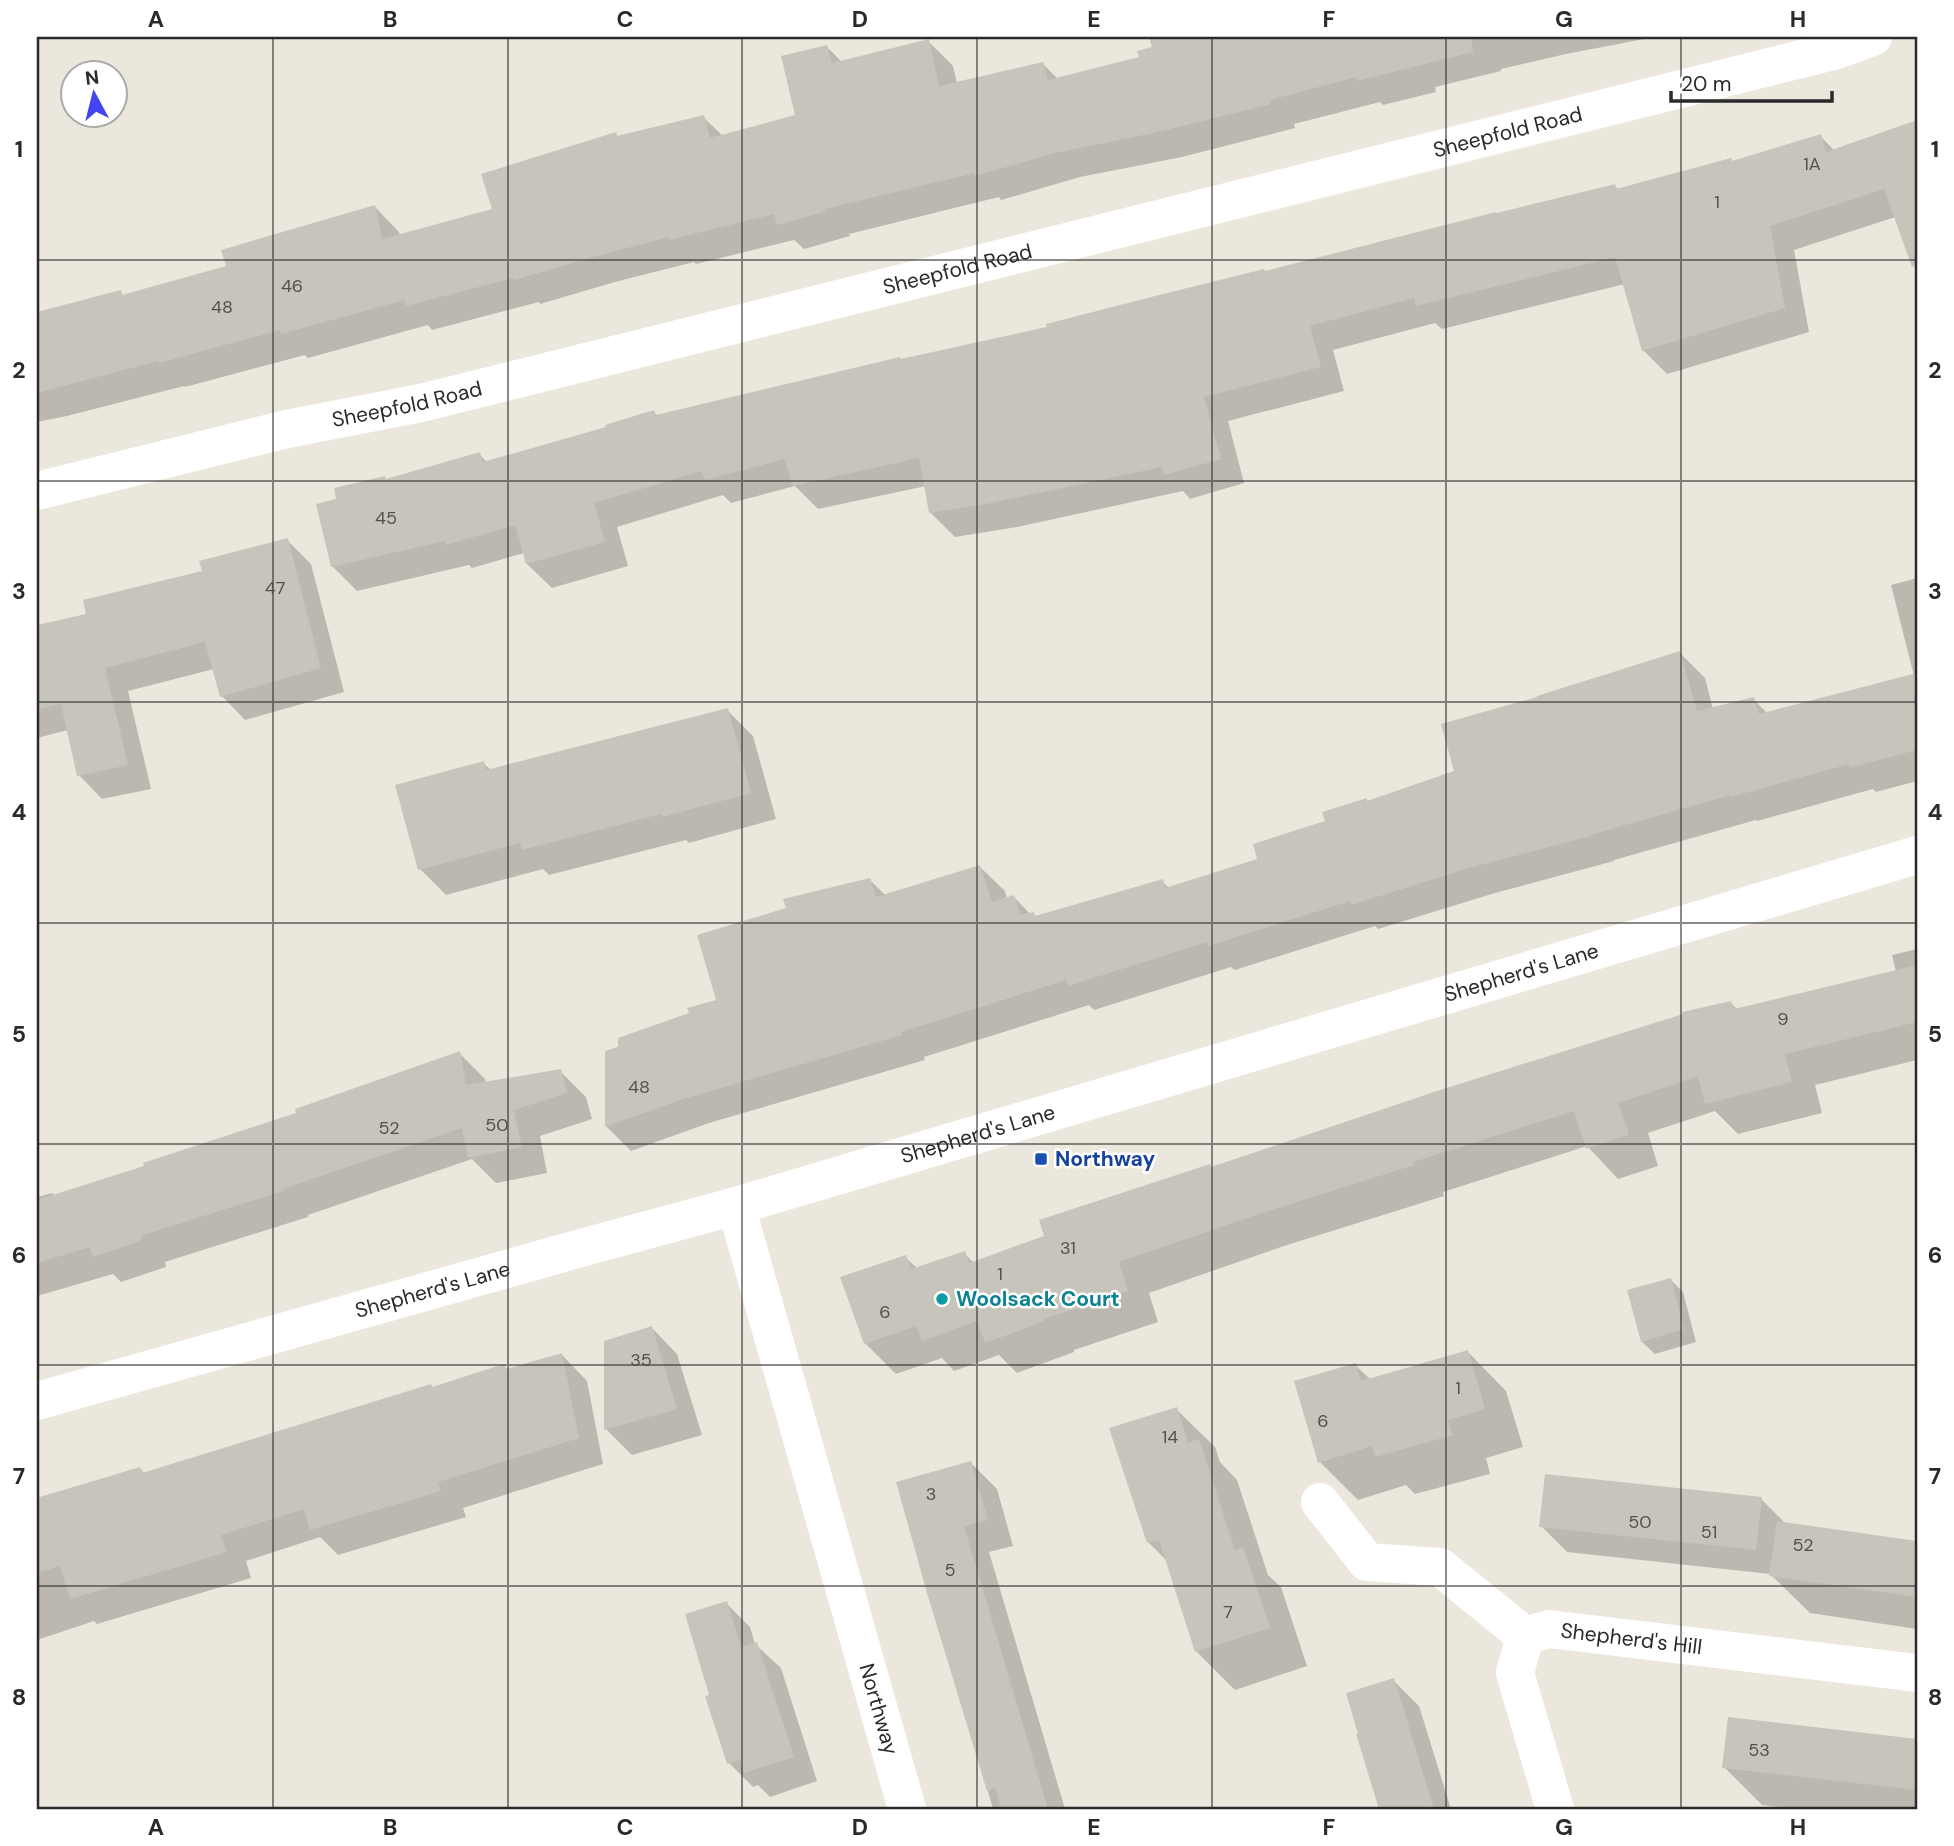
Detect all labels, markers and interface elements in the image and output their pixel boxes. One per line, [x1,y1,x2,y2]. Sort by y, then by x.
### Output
text: A [148,4,164,34]
text: B [383,4,397,34]
text: C [617,4,633,34]
text: D [852,4,868,34]
text: E [1087,4,1101,34]
text: F [1323,4,1336,34]
text: G [1555,4,1573,34]
text: H [1790,4,1806,34]
north arrow [60,60,130,130]
scale bar [1671,60,1832,104]
text: N [84,64,100,91]
text: 20 m [1681,70,1732,98]
street label: Sheepfold Road [1430,100,1585,164]
text: 1 [15,134,23,164]
text: 1 [1931,134,1939,164]
house number: 1A [1803,152,1821,176]
house number: 1 [1714,190,1720,214]
street label: Sheepfold Road [880,237,1035,301]
house number: 46 [281,274,303,298]
house number: 48 [211,295,233,319]
text: 2 [12,355,26,385]
text: 2 [1928,355,1942,385]
street label: Sheepfold Road [329,374,485,434]
house number: 45 [375,506,397,530]
text: 3 [12,576,26,606]
house number: 47 [265,576,285,600]
text: 3 [1928,576,1942,606]
text: 4 [12,797,27,827]
text: 4 [1928,797,1943,827]
street label: Shepherd's Lane [1441,936,1602,1009]
house number: 9 [1777,1007,1789,1031]
text: 5 [12,1019,26,1049]
text: 5 [1928,1019,1942,1049]
house number: 48 [628,1075,650,1099]
street label: Shepherd's Lane [897,1098,1059,1170]
house number: 50 [485,1113,509,1137]
house number: 52 [378,1116,400,1140]
place label: Northway [1055,1145,1155,1173]
marker: Northway [1033,1151,1049,1167]
house number: 31 [1060,1236,1076,1260]
text: 6 [12,1240,26,1270]
text: 6 [1928,1240,1942,1270]
street label: Shepherd's Lane [352,1255,513,1325]
house number: 1 [997,1262,1003,1286]
place label: Woolsack Court [956,1285,1120,1313]
marker: Woolsack Court [934,1291,950,1307]
house number: 6 [879,1300,891,1324]
house number: 35 [630,1348,652,1372]
house number: 1 [1455,1376,1461,1400]
house number: 6 [1317,1409,1329,1433]
house number: 14 [1162,1425,1178,1449]
text: 7 [13,1461,25,1491]
text: 7 [1929,1461,1941,1491]
house number: 3 [926,1482,936,1506]
house number: 50 [1628,1510,1652,1534]
house number: 51 [1701,1520,1717,1544]
house number: 52 [1792,1533,1814,1557]
house number: 5 [945,1558,955,1582]
house number: 7 [1223,1600,1233,1624]
street label: Shepherd's Hill [1559,1617,1704,1661]
street label: Northway [852,1660,905,1758]
text: 8 [12,1682,26,1712]
text: 8 [1928,1682,1942,1712]
house number: 53 [1748,1738,1770,1762]
text: A [148,1812,164,1842]
text: B [383,1812,397,1842]
text: C [617,1812,633,1842]
text: D [852,1812,868,1842]
text: E [1087,1812,1101,1842]
text: F [1323,1812,1336,1842]
text: G [1555,1812,1573,1842]
text: H [1790,1812,1806,1842]

